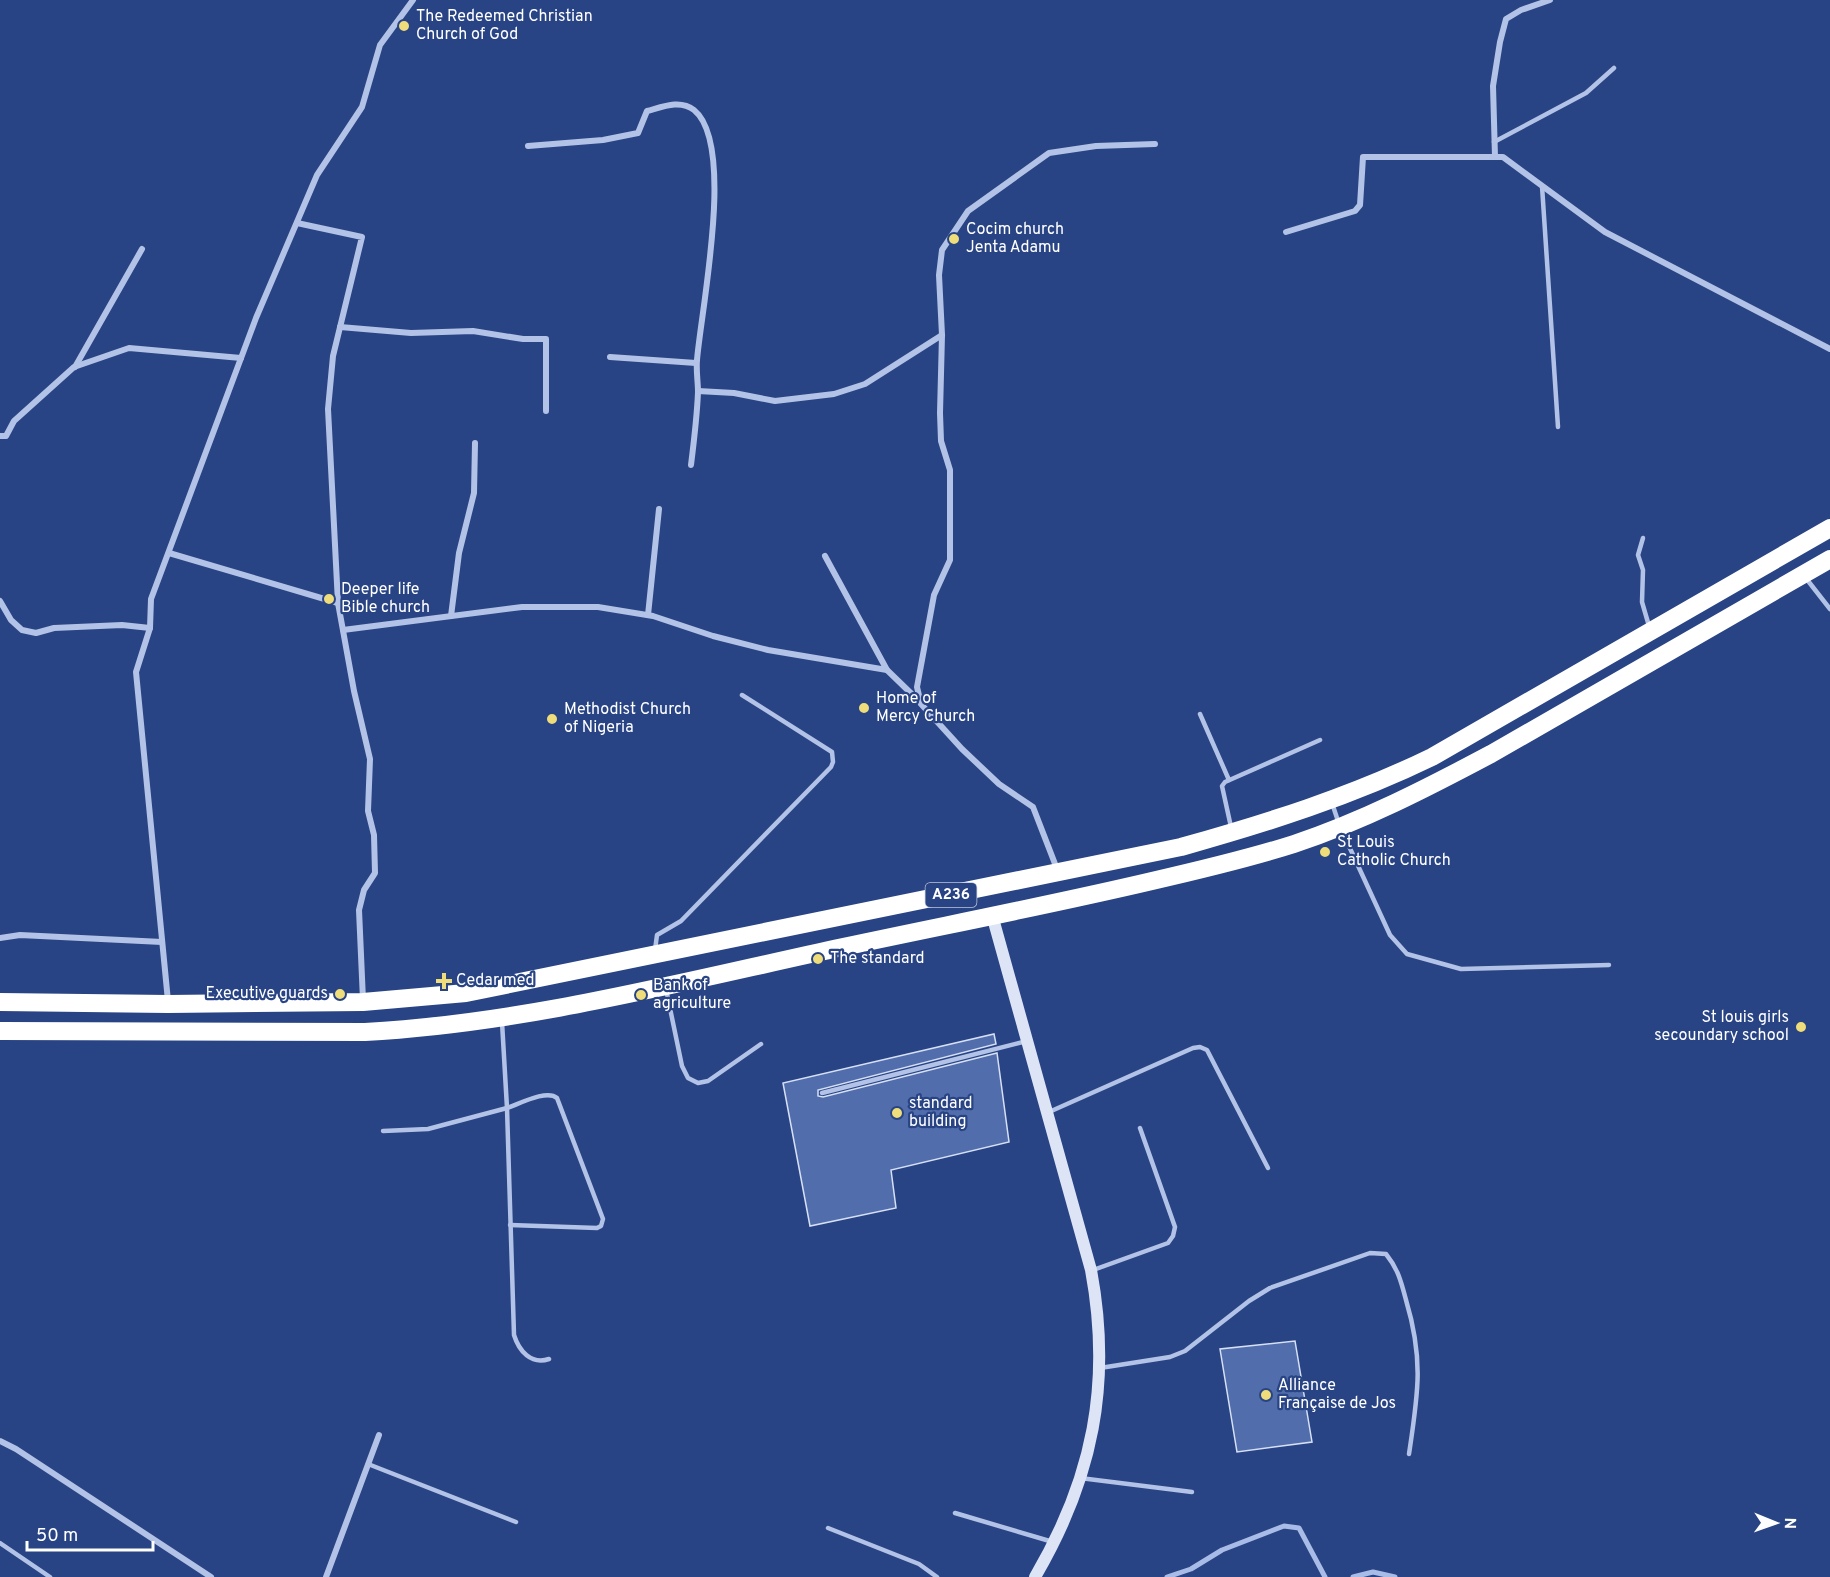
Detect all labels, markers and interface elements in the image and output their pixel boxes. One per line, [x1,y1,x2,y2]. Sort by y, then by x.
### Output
place label: The Redeemed Christian Church of God [416,7,593,45]
marker: The Redeemed Christian Church of God [397,19,411,33]
place label: Cocim church Jenta Adamu [966,220,1064,258]
marker: Cocim church Jenta Adamu [947,232,961,246]
place label: Deeper life Bible church [341,580,430,618]
marker: Deeper life Bible church [322,592,336,606]
place label: Home of Mercy Church [876,689,975,727]
place label: Methodist Church of Nigeria [564,700,691,738]
marker: Home of Mercy Church [857,701,871,715]
marker: Methodist Church of Nigeria [545,712,559,726]
place label: St Louis Catholic Church [1337,833,1451,871]
marker: St Louis Catholic Church [1318,845,1332,859]
road number: A236 [926,883,976,907]
place label: The standard [830,949,924,969]
marker: The standard [811,952,825,966]
place label: Cedar med [456,971,535,991]
marker: Cedar med [437,974,451,988]
place label: Bank of agriculture [653,976,731,1014]
place label: Executive guards [206,984,328,1004]
marker: Executive guards [333,987,347,1001]
marker: Bank of agriculture [634,988,648,1002]
place label: St louis girls secoundary school [1654,1008,1789,1046]
marker: St louis girls secoundary school [1794,1020,1808,1034]
place label: standard building [909,1094,973,1132]
marker: standard building [890,1106,904,1120]
place label: Alliance Française de Jos [1278,1376,1396,1414]
marker: Alliance Française de Jos [1259,1388,1273,1402]
north arrow [1746,1493,1806,1553]
scale bar [27,1514,153,1552]
text: N [1779,1517,1799,1529]
text: 50 m [36,1525,78,1548]

